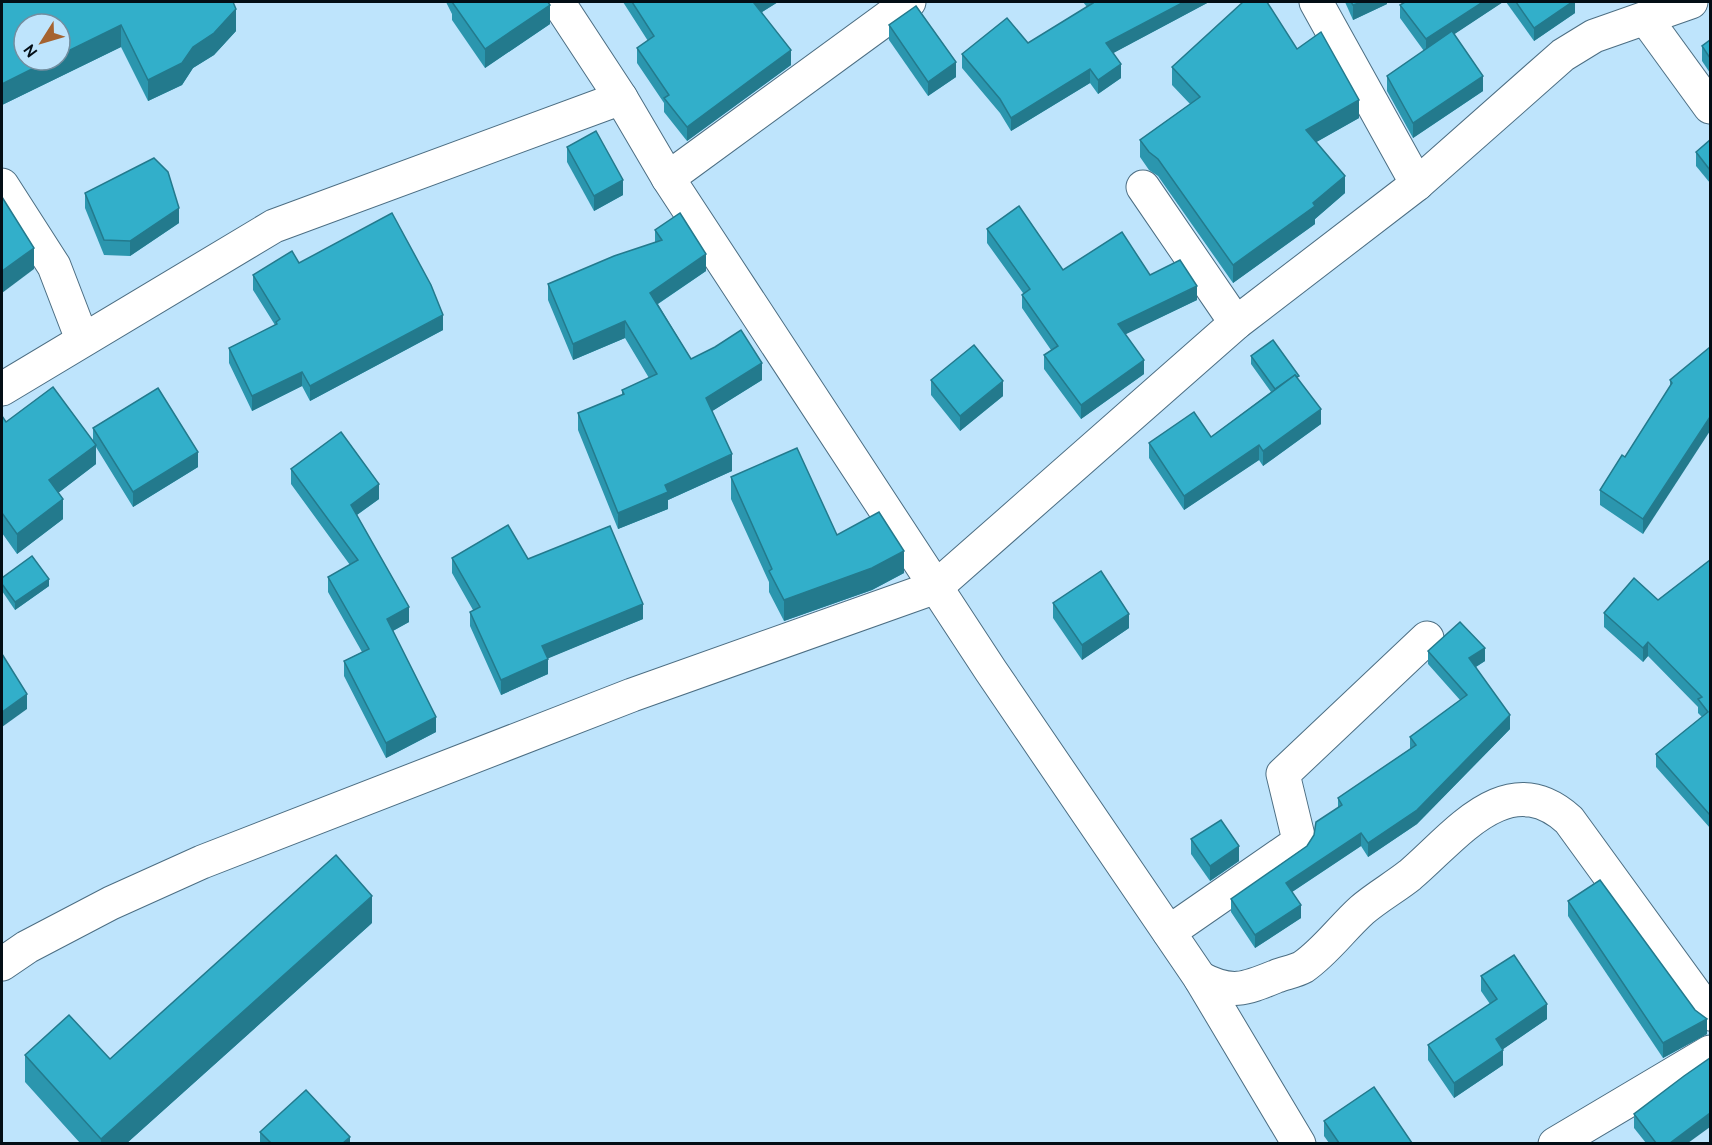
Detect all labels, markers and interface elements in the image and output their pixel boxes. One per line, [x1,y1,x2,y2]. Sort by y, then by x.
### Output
north arrow [12,12,72,72]
text: N [19,40,41,61]

